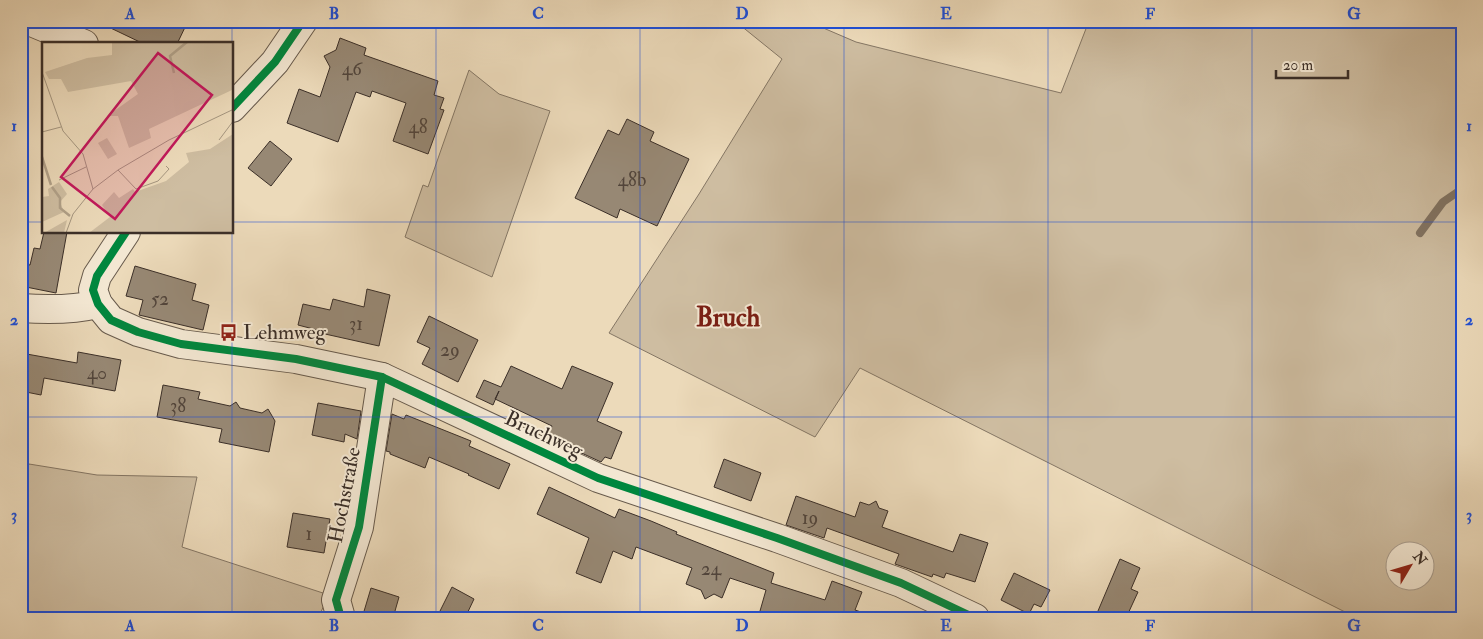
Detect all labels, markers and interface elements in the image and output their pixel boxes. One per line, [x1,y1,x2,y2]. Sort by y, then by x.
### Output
text: A [124,4,136,24]
text: B [329,4,339,24]
text: C [532,4,544,24]
text: D [735,4,749,24]
text: E [940,4,952,24]
text: F [1145,4,1155,24]
text: G [1347,4,1361,24]
inset map [42,42,234,234]
scale bar [1276,48,1348,80]
text: 20 m [1283,56,1313,75]
house number: 46 [342,57,363,81]
house number: 48 [408,115,428,139]
text: 1 [11,116,17,136]
text: 1 [1466,116,1472,136]
house number: 48b [618,168,646,192]
house number: 52 [151,287,169,311]
district label: Bruch [696,302,760,334]
text: 2 [10,310,18,330]
text: 2 [1465,310,1473,330]
house number: 31 [349,312,363,336]
place label: Lehmweg [243,319,327,346]
bus stop icon: Lehmweg [219,322,239,342]
house number: 29 [440,338,460,362]
house number: 40 [87,361,107,385]
house number: 38 [170,394,186,418]
street label: Bruchweg [500,405,588,465]
street label: Hochstraße [322,445,367,545]
text: 3 [11,505,17,525]
text: 3 [1466,505,1472,525]
house number: 19 [802,506,818,530]
house number: 1 [306,522,312,546]
north arrow [1386,542,1436,592]
text: N [1409,547,1431,569]
house number: 24 [701,557,722,581]
text: A [124,616,136,636]
text: B [329,616,339,636]
text: C [532,616,544,636]
text: D [735,616,749,636]
text: E [940,616,952,636]
text: F [1145,616,1155,636]
text: G [1347,616,1361,636]

